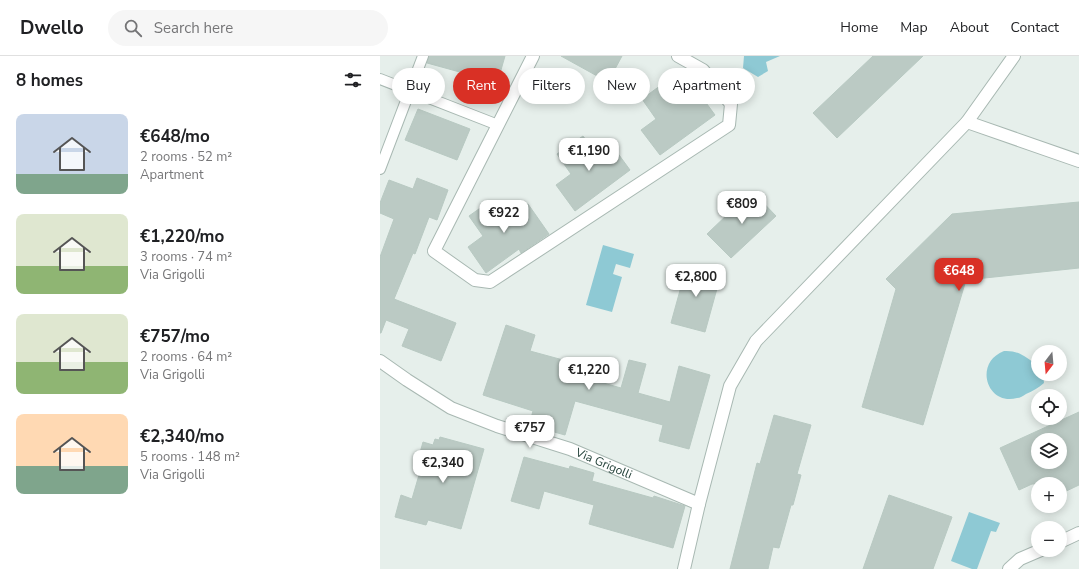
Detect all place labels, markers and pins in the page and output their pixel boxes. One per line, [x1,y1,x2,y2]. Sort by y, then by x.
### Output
pin: €1,190 [556,138,622,172]
pin: €809 [718,191,766,225]
pin: €922 [480,200,528,234]
pin: €648 [935,258,983,292]
pin: €2,800 [663,264,729,298]
pin: €1,220 [556,357,622,391]
pin: €757 [506,415,554,449]
pin: €2,340 [410,450,476,484]

